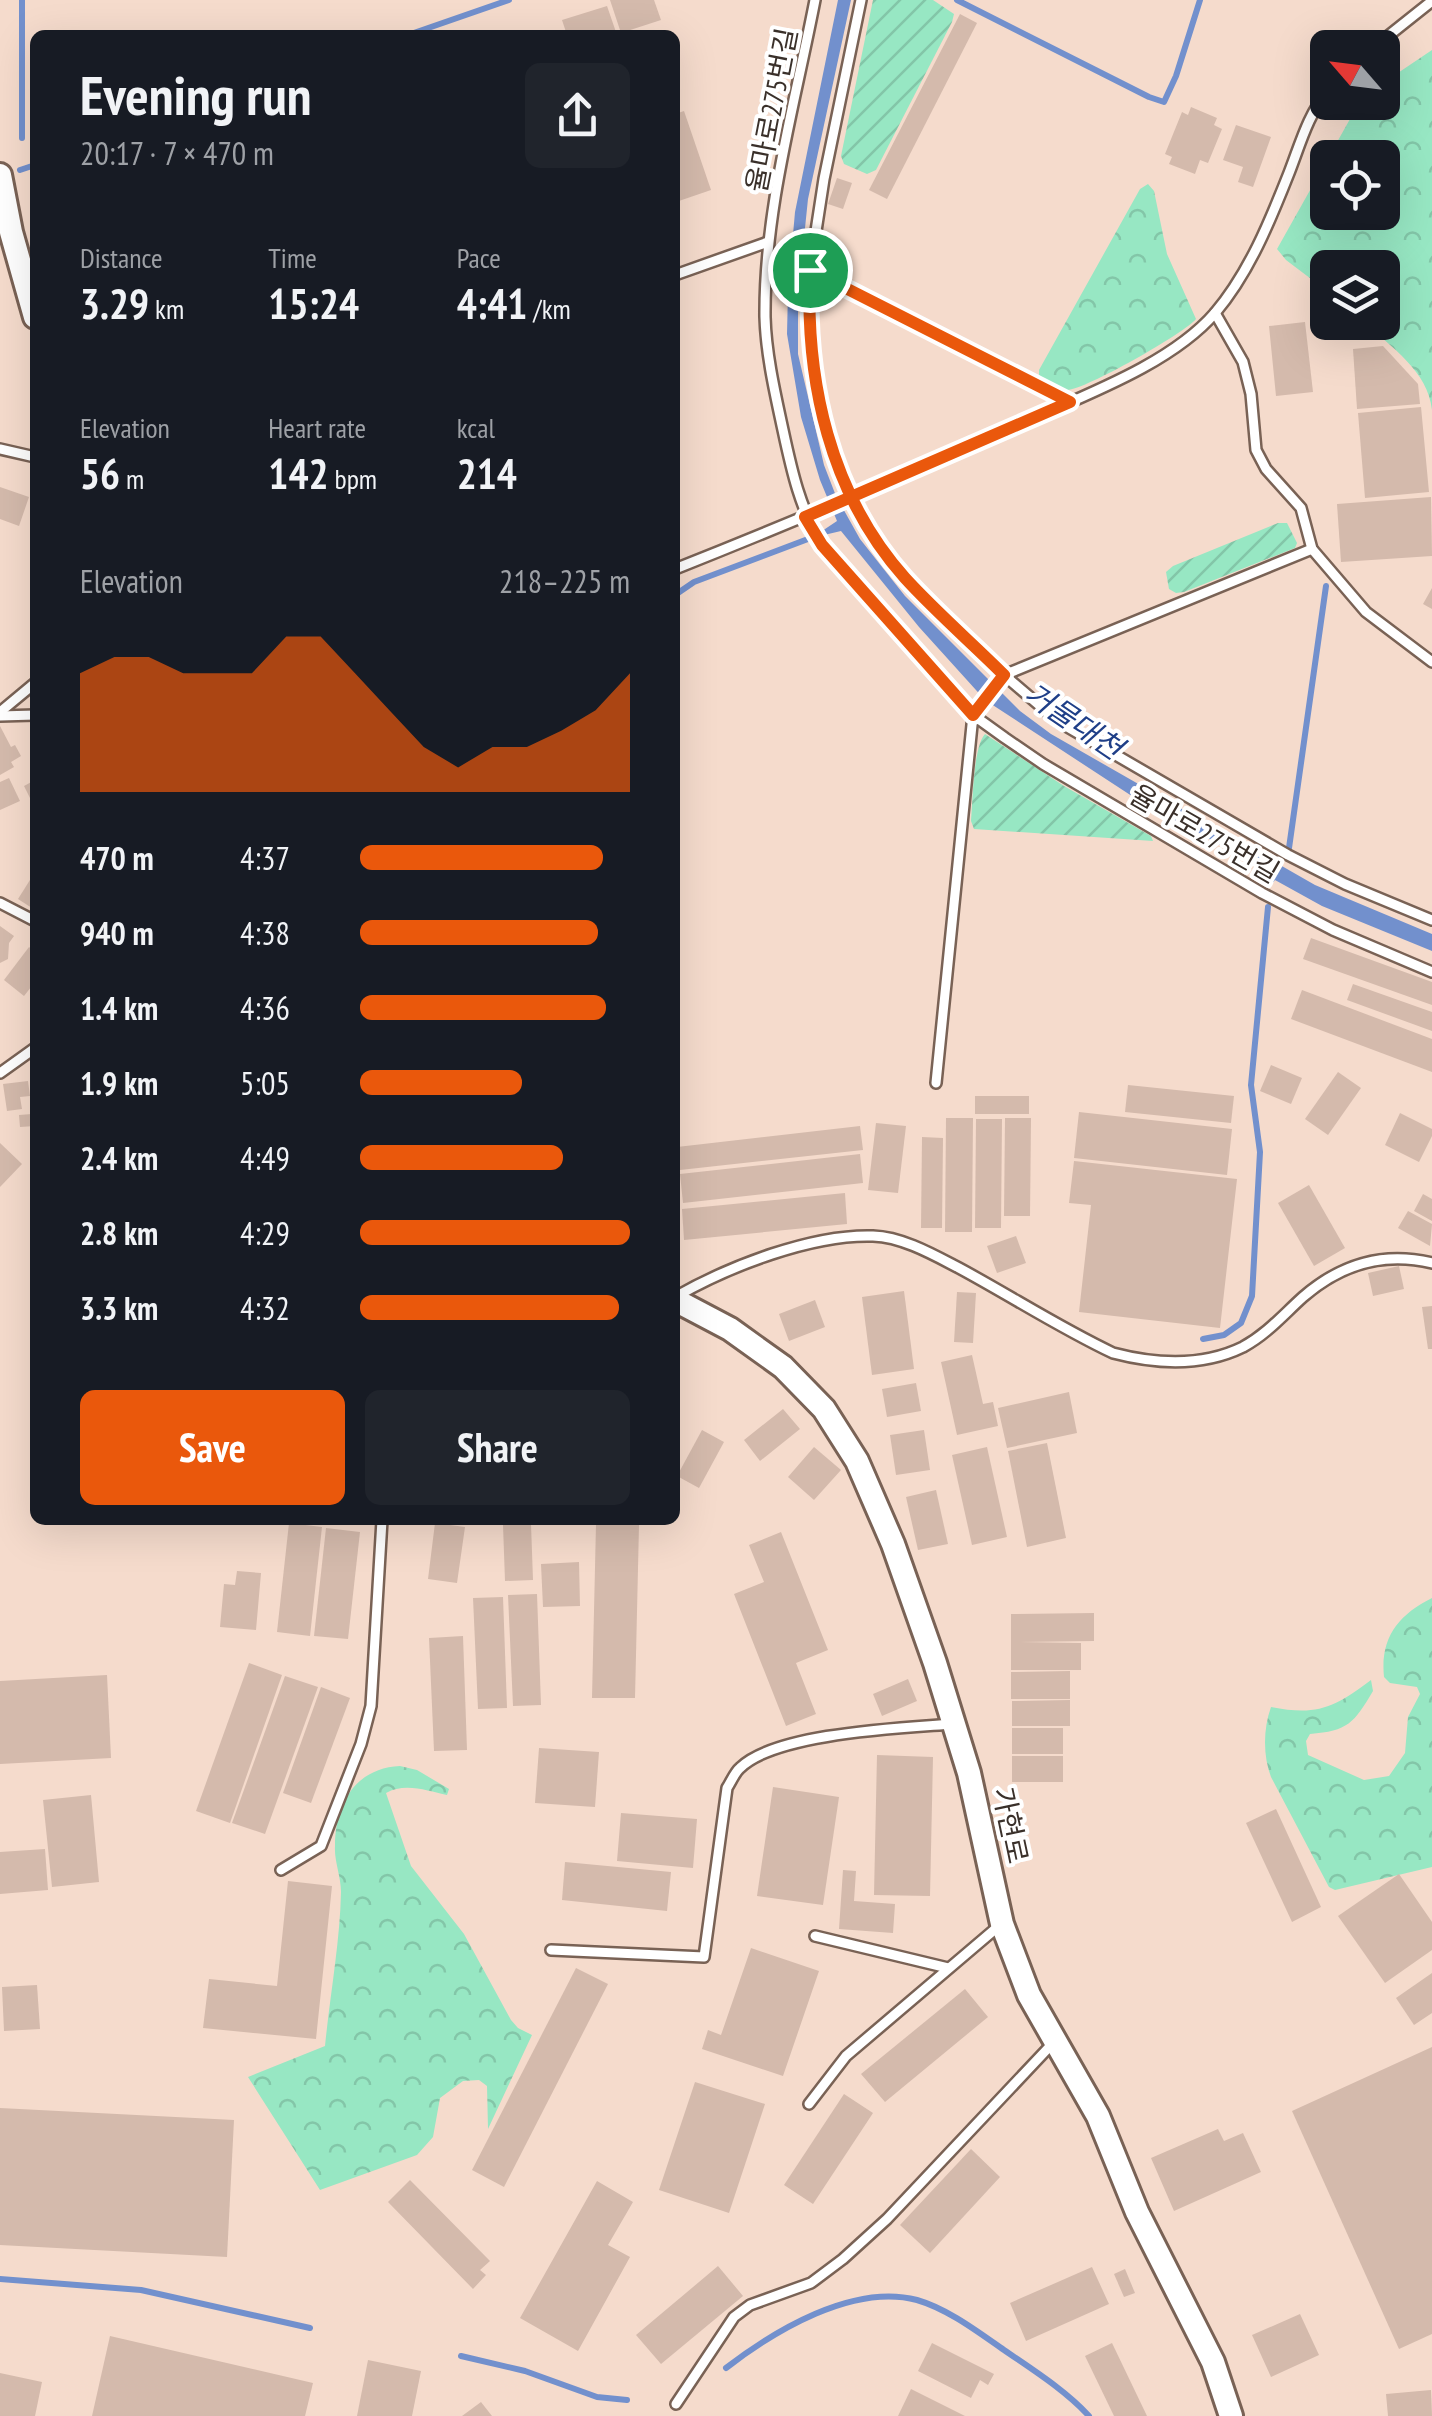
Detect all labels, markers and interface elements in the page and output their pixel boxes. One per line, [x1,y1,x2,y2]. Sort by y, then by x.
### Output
street label: 율마로275번길 [737,25,805,195]
north arrow [1310,30,1400,120]
map controls [1310,30,1400,340]
text: Evening run [80,59,312,130]
button: share [525,63,630,168]
text: 20:17 · 7 × 470 m [80,132,274,174]
button: locate [1310,140,1400,230]
pin [768,228,853,313]
text: Distance [80,239,163,276]
text: Time [268,239,317,276]
text: Pace [457,239,501,276]
icon: arrive [783,243,838,298]
button: layers [1310,250,1400,340]
text: 3.29 [80,276,149,331]
text: 15:24 [268,276,359,331]
text: 4:41 [457,276,527,331]
text: km [149,290,184,327]
text: /km [527,290,571,327]
text: Elevation [80,409,170,446]
text: Heart rate [268,409,366,446]
text: kcal [457,409,495,446]
text: 56 [80,446,120,501]
text: 142 [268,446,329,501]
text: 214 [457,446,517,501]
text: m [120,460,144,497]
text: bpm [329,460,377,497]
text: Elevation [80,560,183,602]
text: 218–225 m [499,560,630,602]
water label: 거물대천 [1017,673,1133,769]
street label: 율마로275번길 [1124,775,1286,891]
text: 470 m [80,837,154,879]
text: 4:37 [240,837,290,879]
text: 940 m [80,912,154,954]
text: 4:38 [240,912,290,954]
text: 1.4 km [80,987,158,1029]
text: 4:36 [240,987,290,1029]
text: 1.9 km [80,1062,158,1104]
text: 5:05 [240,1062,290,1104]
text: 2.4 km [80,1137,158,1179]
text: 4:49 [240,1137,290,1179]
text: 2.8 km [80,1212,158,1254]
text: 4:29 [240,1212,290,1254]
text: 3.3 km [80,1287,158,1329]
text: 4:32 [240,1287,290,1329]
button: Save [80,1390,345,1505]
button: Share [365,1390,630,1505]
street label: 가현로 [985,1783,1037,1867]

